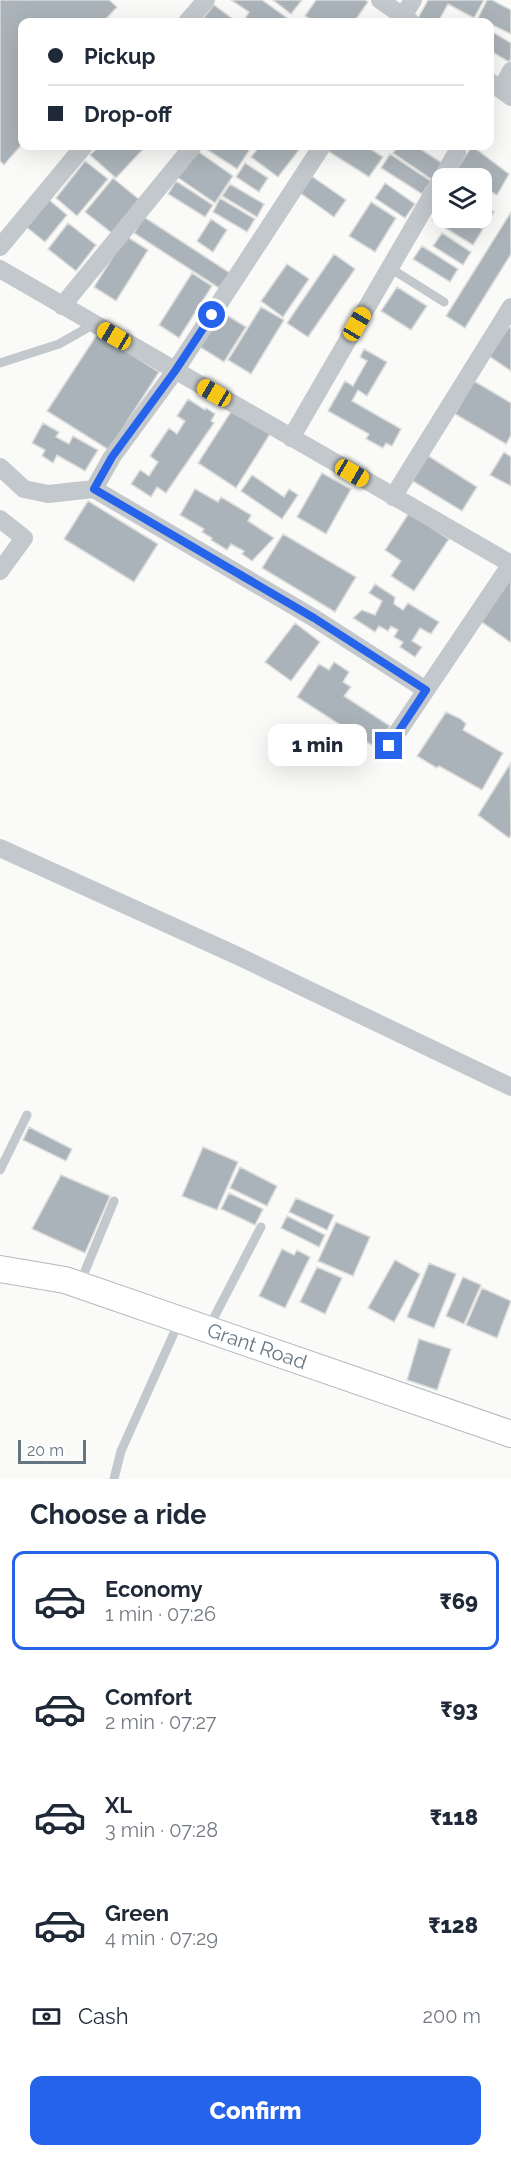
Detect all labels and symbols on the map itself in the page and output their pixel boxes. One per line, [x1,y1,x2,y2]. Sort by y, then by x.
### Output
route start [198,301,225,328]
car [340,304,374,344]
car [94,319,134,353]
car [194,376,234,410]
car [332,456,372,490]
callout: 1 min [269,725,368,767]
route end [375,732,402,759]
street label: Grant Road [204,1318,310,1374]
scale bar [18,1437,86,1464]

